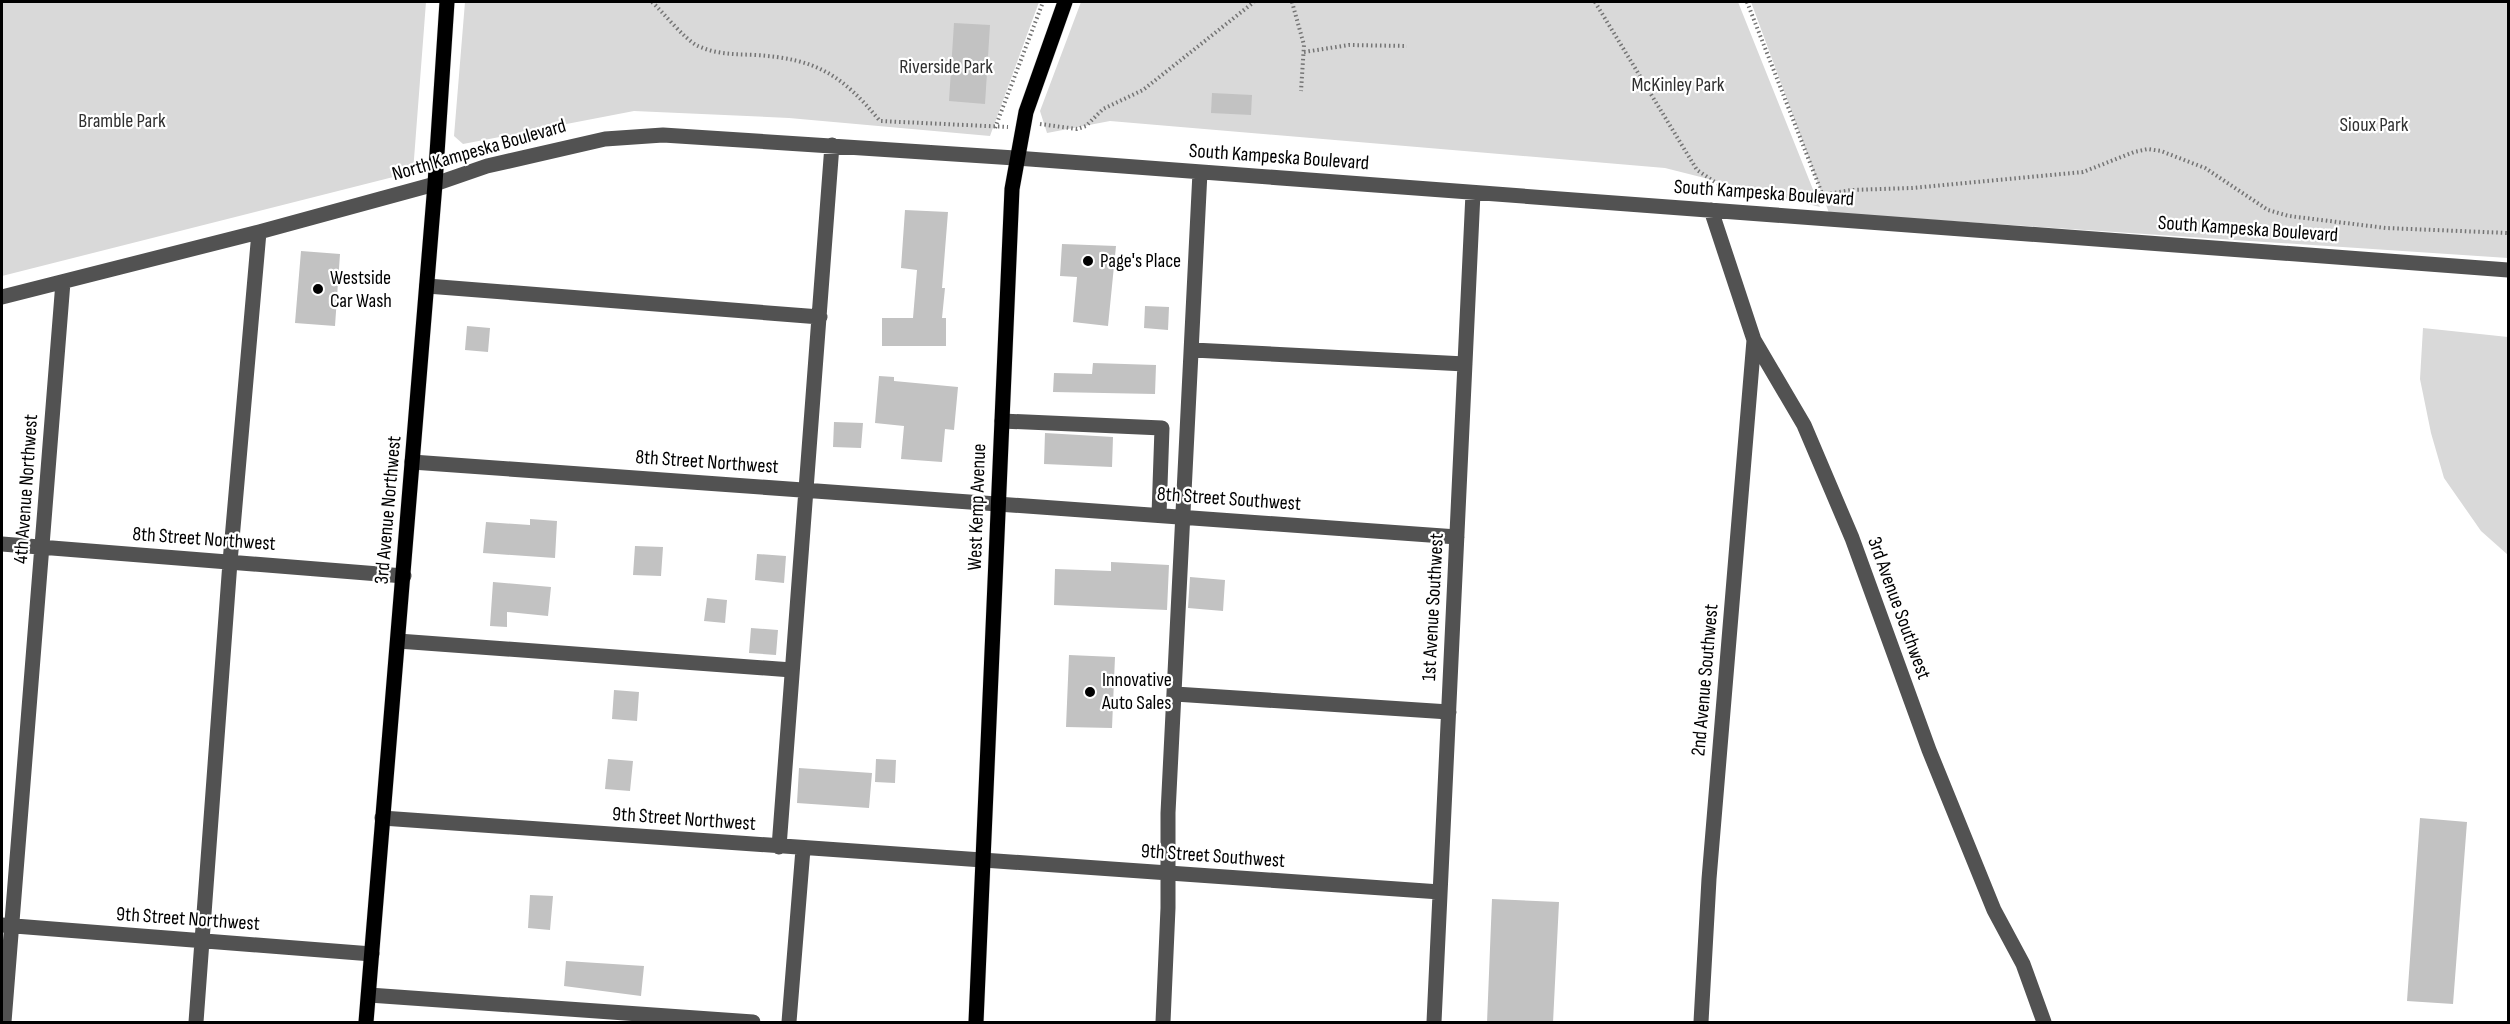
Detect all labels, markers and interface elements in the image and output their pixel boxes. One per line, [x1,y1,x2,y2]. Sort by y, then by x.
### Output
park label: Riverside Park [899,55,993,79]
park label: McKinley Park [1631,73,1725,97]
park label: Bramble Park [78,109,166,133]
park label: Sioux Park [2340,113,2409,137]
street label: North Kampeska Boulevard [389,114,569,186]
street label: South Kampeska Boulevard [1188,139,1370,175]
street label: South Kampeska Boulevard [1673,175,1855,211]
street label: South Kampeska Boulevard [2157,211,2339,247]
place label: Page's Place [1100,249,1181,273]
marker: Page's Place [1081,254,1095,268]
place label: Westside Car Wash [330,266,392,313]
marker: Westside Car Wash [311,282,325,296]
street label: 4th Avenue Northwest [9,413,43,565]
street label: 3rd Avenue Northwest [370,435,406,585]
street label: West Kemp Avenue [963,443,991,571]
street label: 8th Street Northwest [635,445,779,479]
street label: 8th Street Southwest [1156,482,1302,516]
street label: 8th Street Northwest [132,522,276,556]
street label: 1st Avenue Southwest [1417,533,1449,681]
street label: 3rd Avenue Southwest [1862,534,1936,682]
street label: 2nd Avenue Southwest [1686,603,1724,757]
place label: Innovative Auto Sales [1101,668,1172,715]
marker: Innovative Auto Sales [1083,685,1097,699]
street label: 9th Street Northwest [611,802,757,836]
street label: 9th Street Southwest [1140,839,1286,873]
street label: 9th Street Northwest [115,902,261,936]

